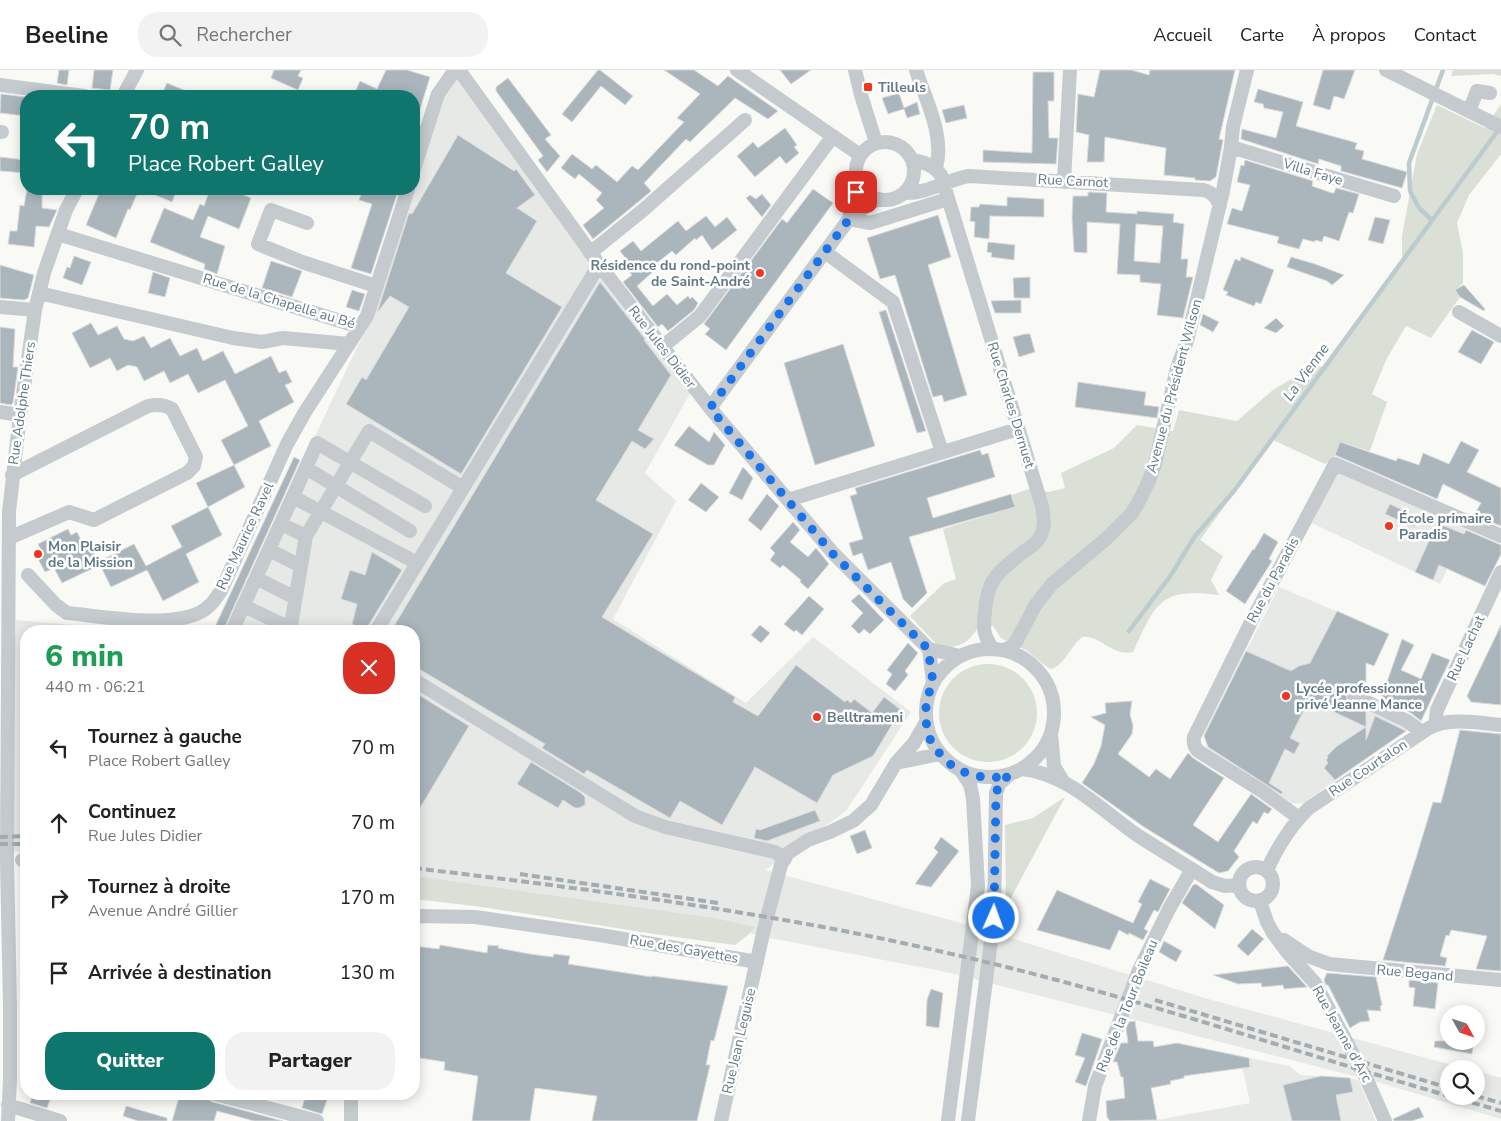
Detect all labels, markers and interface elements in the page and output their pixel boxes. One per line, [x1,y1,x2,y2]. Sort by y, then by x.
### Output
search box [138,12,488,57]
text: Beeline [25,19,108,51]
icon: search [156,21,184,49]
text: Rechercher [196,22,292,48]
text: Accueil [1153,23,1212,47]
text: Carte [1240,23,1284,47]
text: À propos [1312,23,1386,47]
text: Contact [1414,23,1476,47]
place label: Tilleuls [878,78,926,97]
marker: Tilleuls [862,81,874,93]
text: 70 m [128,104,210,151]
icon: left [45,110,110,175]
text: Place Robert Galley [128,149,324,179]
street label: Villa Faye [1280,154,1345,190]
street label: Rue Carnot [1037,170,1109,192]
pin [835,171,877,213]
icon: arrive [842,178,870,206]
place label: Résidence du rond-point de Saint-André [591,256,751,291]
marker: Résidence du rond-point de Saint-André [754,267,766,279]
street label: Rue de la Chapelle au Bé [201,269,357,333]
street label: Avenue du Président Wilson [1142,297,1206,475]
street label: Rue Jules Didier [624,302,700,392]
water label: La Vienne [1278,339,1334,405]
street label: Rue Adolphe Thiers [4,340,40,466]
street label: Rue Charles Dernuet [983,340,1039,470]
street label: Rue Maurice Ravel [212,478,279,593]
place label: École primaire Paradis [1399,509,1492,544]
marker: École primaire Paradis [1383,520,1395,532]
street label: Rue du Paradis [1242,534,1304,626]
place label: Mon Plaisir de la Mission [48,537,133,572]
marker: Mon Plaisir de la Mission [32,548,44,560]
street label: Rue Lachat [1443,612,1489,684]
text: 6 min [45,636,124,677]
button: close [343,642,395,694]
text: 440 m · 06:21 [45,676,146,698]
place label: Lycée professionnel privé Jeanne Mance [1296,679,1424,714]
marker: Lycée professionnel privé Jeanne Mance [1280,690,1292,702]
place label: Belltrameni [827,708,903,727]
marker: Belltrameni [811,711,823,723]
text: Tournez à gauche [88,724,242,750]
icon: left [45,734,73,762]
text: 70 m [351,735,395,761]
street label: Rue Courtalon [1325,735,1411,801]
text: Place Robert Galley [88,750,230,772]
text: Continuez [88,799,176,825]
icon: ahead [45,809,73,837]
text: 70 m [351,810,395,836]
text: Rue Jules Didier [88,825,202,847]
text: Tournez à droite [88,874,231,900]
icon: right [45,884,73,912]
text: 170 m [340,885,395,911]
position arrow [967,891,1019,943]
text: Avenue André Gillier [88,900,238,922]
street label: Rue des Gayettes [628,930,740,968]
street label: Rue de la Tour Boileau [1092,937,1162,1075]
icon: arrive [45,959,73,987]
text: Arrivée à destination [88,960,272,986]
text: 130 m [340,960,395,986]
street label: Rue Begand [1376,960,1454,986]
street label: Rue Jeanne d'Arc [1308,982,1377,1086]
street label: Rue Jean Leguise [718,986,760,1096]
north arrow [1440,1005,1485,1050]
map controls [1440,1005,1485,1105]
button: Quitter [45,1032,215,1090]
button: Partager [225,1032,395,1090]
button: search [1440,1060,1485,1105]

